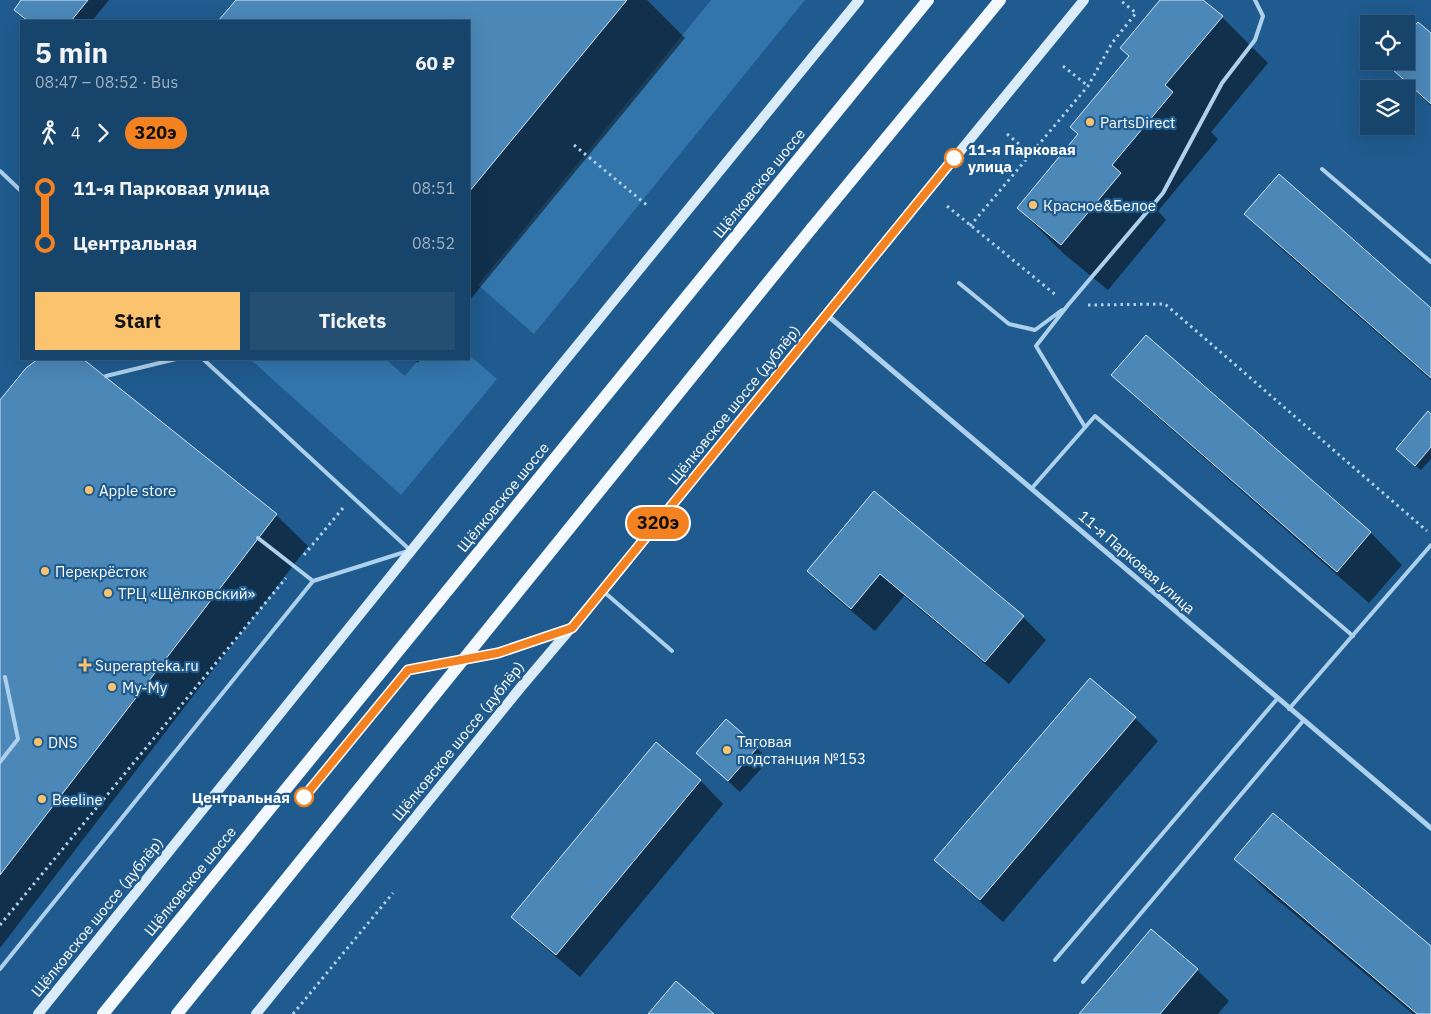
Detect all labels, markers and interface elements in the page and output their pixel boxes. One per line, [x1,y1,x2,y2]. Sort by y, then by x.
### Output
map controls [1360,15,1415,135]
button: locate [1360,15,1415,70]
text: 5 min [35,34,108,71]
text: 60 ₽ [415,51,455,75]
text: 08:47 – 08:52 · Bus [35,72,178,92]
button: layers [1360,80,1415,135]
place label: PartsDirect [1100,113,1175,132]
marker: PartsDirect [1084,116,1096,128]
icon: walk [35,119,63,147]
icon: forward [89,119,117,147]
text: 320э [135,121,177,144]
text: 4 [71,123,81,143]
street label: Щёлковское шоссе [709,124,809,242]
place label: 11-я Парковая улица [968,140,1076,176]
marker: 11-я Парковая улица [944,148,964,168]
text: 11-я Парковая улица [73,176,270,200]
text: 08:51 [412,178,455,198]
place label: Красное&Белое [1043,196,1156,215]
marker: Красное&Белое [1027,199,1039,211]
text: Центральная [73,231,197,255]
text: 08:52 [412,233,455,253]
button: Start [35,292,240,350]
button: Tickets [250,292,455,350]
street label: Щёлковское шоссе (дублёр) [664,321,804,489]
street label: Щёлковское шоссе [453,438,553,556]
place label: Apple store [99,481,176,500]
marker: Apple store [83,484,95,496]
street label: 11-я Парковая улица [1075,506,1199,618]
line badge: 320э [623,507,693,539]
text: 320э [637,511,679,534]
place label: Перекрёсток [55,562,147,581]
marker: Перекрёсток [39,565,51,577]
place label: ТРЦ «Щёлковский» [118,584,256,603]
marker: ТРЦ «Щёлковский» [102,587,114,599]
place label: Superapteka.ru [95,656,199,675]
street label: Щёлковское шоссе (дублёр) [388,657,528,825]
marker: Superapteka.ru [79,659,91,671]
place label: Му-Му [122,678,168,697]
marker: Му-Му [106,681,118,693]
place label: Тяговая подстанция №153 [737,732,866,768]
place label: DNS [48,733,77,752]
marker: DNS [32,736,44,748]
marker: Тяговая подстанция №153 [721,744,733,756]
marker: Центральная [294,787,314,807]
place label: Центральная [192,788,290,807]
place label: Beeline [52,790,103,809]
marker: Beeline [36,793,48,805]
street label: Щёлковское шоссе [140,822,240,940]
street label: Щёлковское шоссе (дублёр) [27,833,167,1001]

